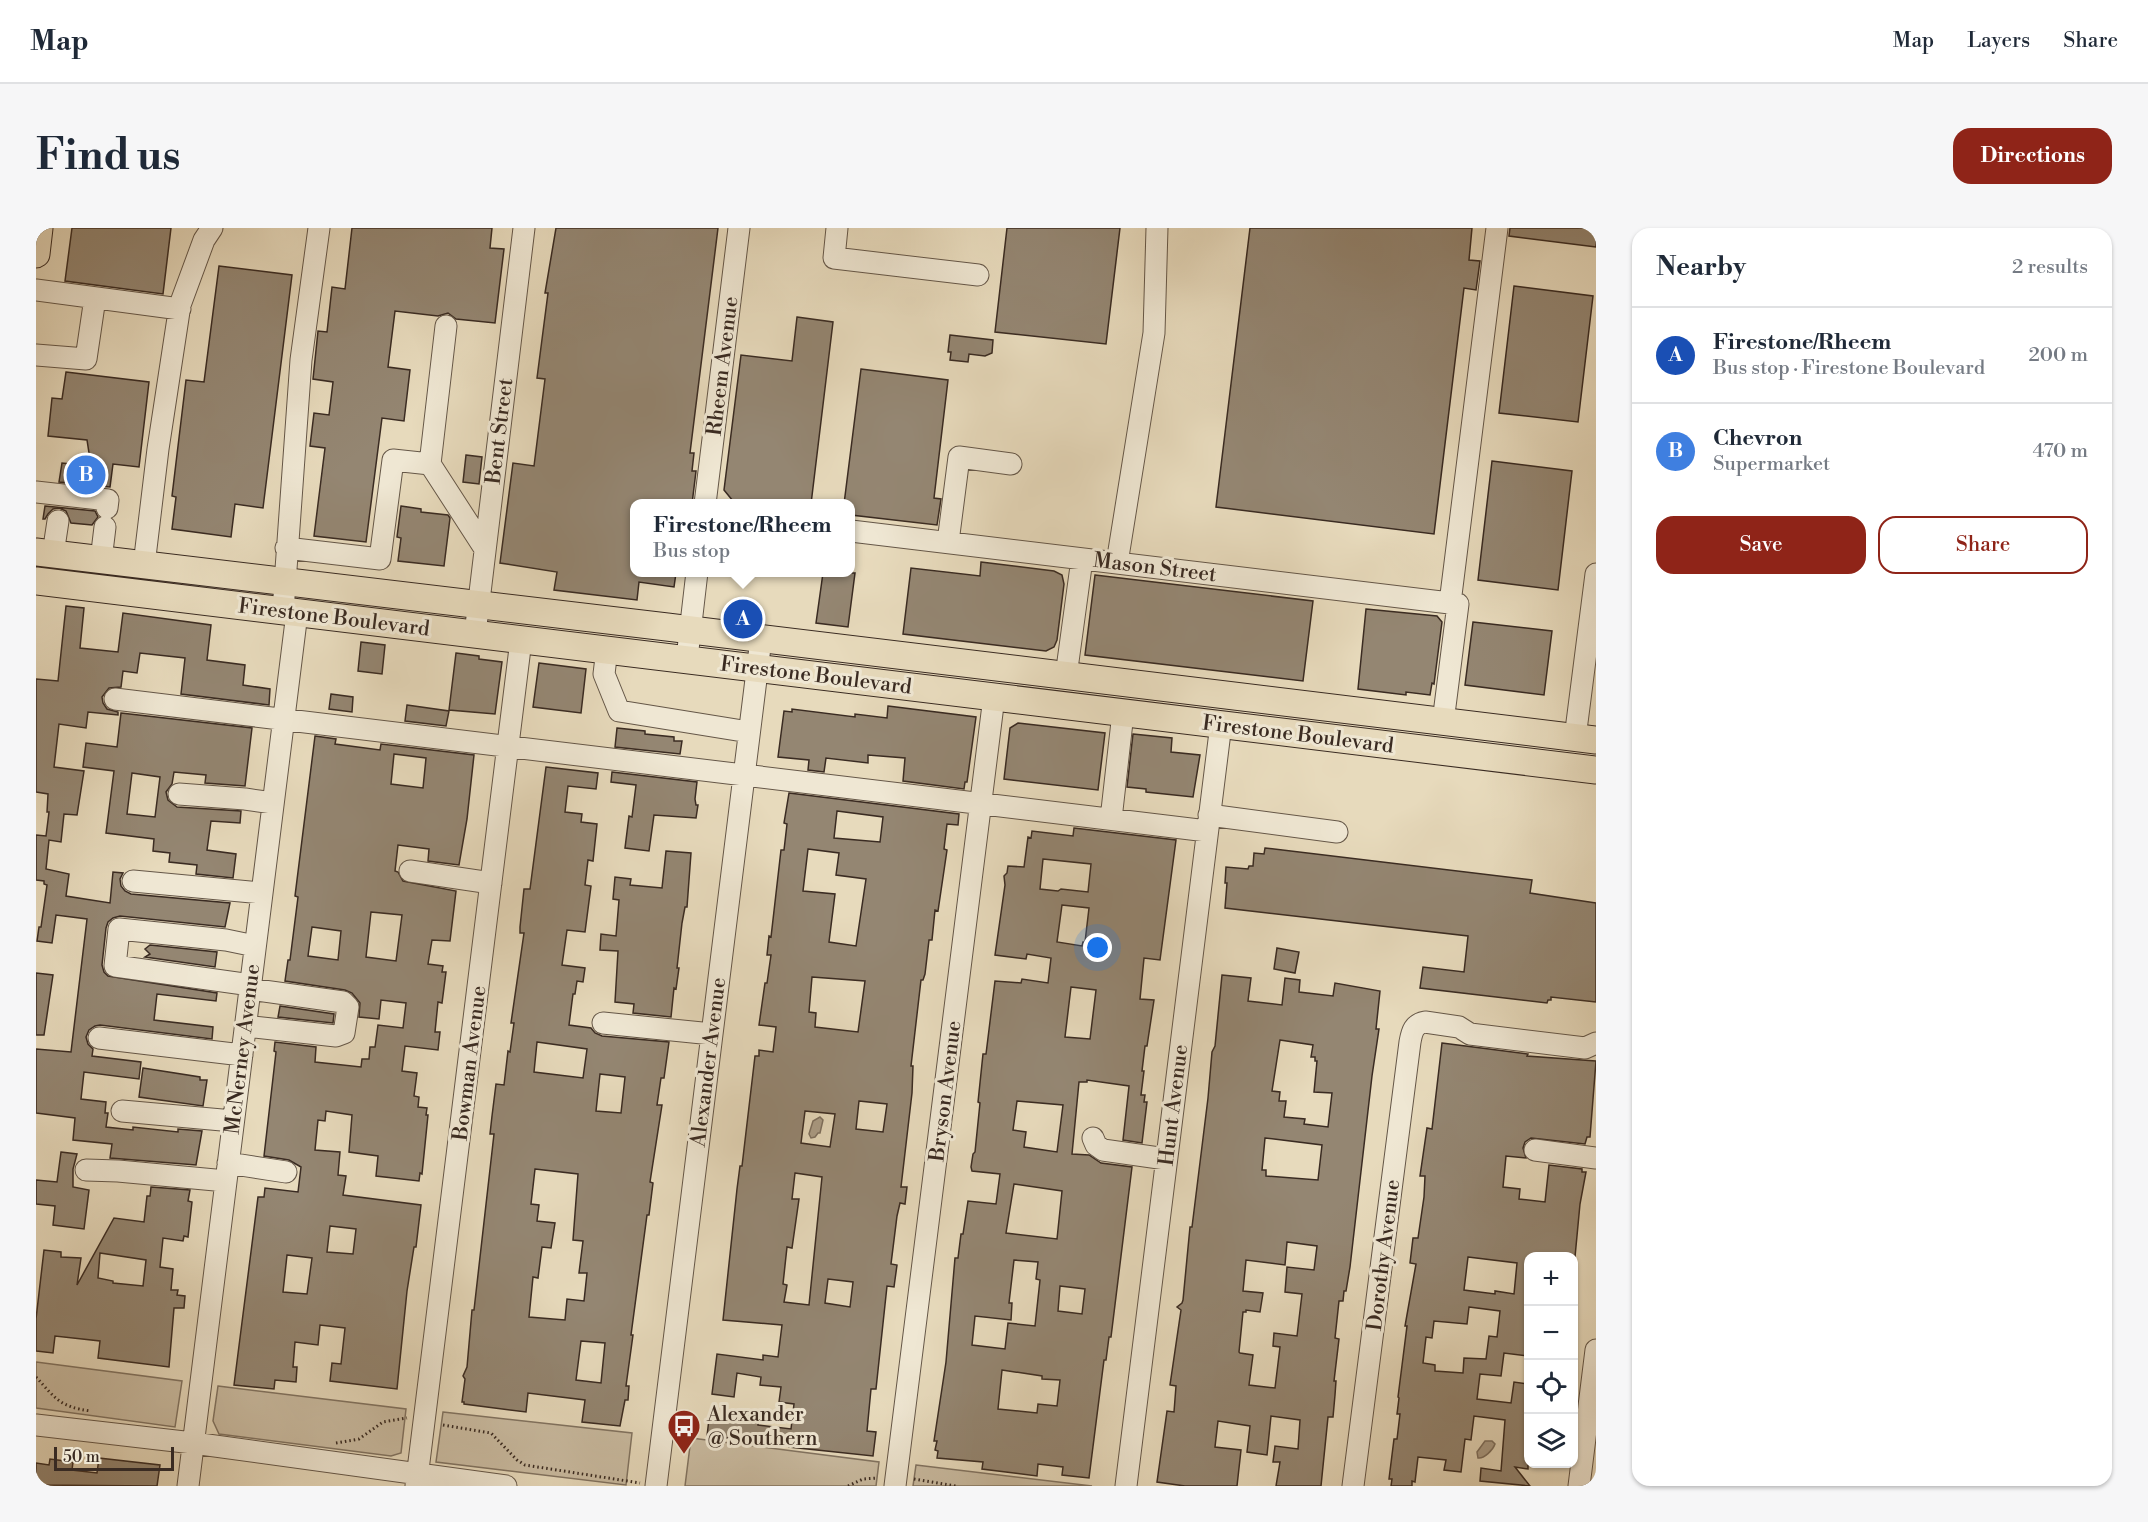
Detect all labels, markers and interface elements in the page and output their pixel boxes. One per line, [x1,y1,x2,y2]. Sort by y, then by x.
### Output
text: Map [30,24,89,59]
text: Map [1893,28,1934,54]
text: Layers [1967,28,2030,54]
text: Share [2063,28,2118,54]
button: Directions [1953,128,2112,184]
text: Find us [36,130,180,183]
text: Nearby [1656,251,1746,283]
text: 2 results [2012,255,2088,280]
street label: Rheem Avenue [702,295,744,437]
text: Firestone/Rheem [1713,329,1891,356]
text: A [1668,343,1683,368]
text: 200 m [2028,343,2088,368]
text: Bus stop · Firestone Boulevard [1713,356,1985,381]
street label: Bent Street [480,376,519,487]
text: Chevron [1713,425,1802,452]
text: B [1668,439,1683,464]
text: 470 m [2032,439,2088,464]
pin: B [67,452,106,498]
text: Supermarket [1713,452,1830,477]
popup [630,499,855,577]
text: Firestone/Rheem [653,512,832,539]
button: Save [1656,516,1866,574]
button: Share [1878,516,2088,574]
text: Bus stop [653,539,730,564]
street label: Mason Street [1092,548,1219,589]
street label: Firestone Boulevard [237,593,431,643]
pin: A [724,596,762,642]
street label: Firestone Boulevard [719,651,913,701]
street label: Firestone Boulevard [1201,710,1395,760]
your location [1083,933,1112,962]
street label: McNerney Avenue [220,963,266,1136]
street label: Alexander Avenue [686,976,732,1149]
street label: Bowman Avenue [447,984,492,1143]
street label: Bryson Avenue [924,1019,968,1164]
street label: Hunt Avenue [1154,1043,1194,1167]
street label: Dorothy Avenue [1362,1178,1406,1332]
map controls [1524,1252,1578,1468]
button: + [1524,1252,1578,1306]
button: − [1524,1306,1578,1360]
button: locate [1524,1360,1578,1414]
place label: Alexander @ Southern [706,1402,818,1452]
bus stop icon: Alexander @ Southern [666,1408,702,1455]
button: layers [1524,1414,1578,1468]
scale bar [54,1444,174,1472]
text: 50 m [63,1447,100,1467]

